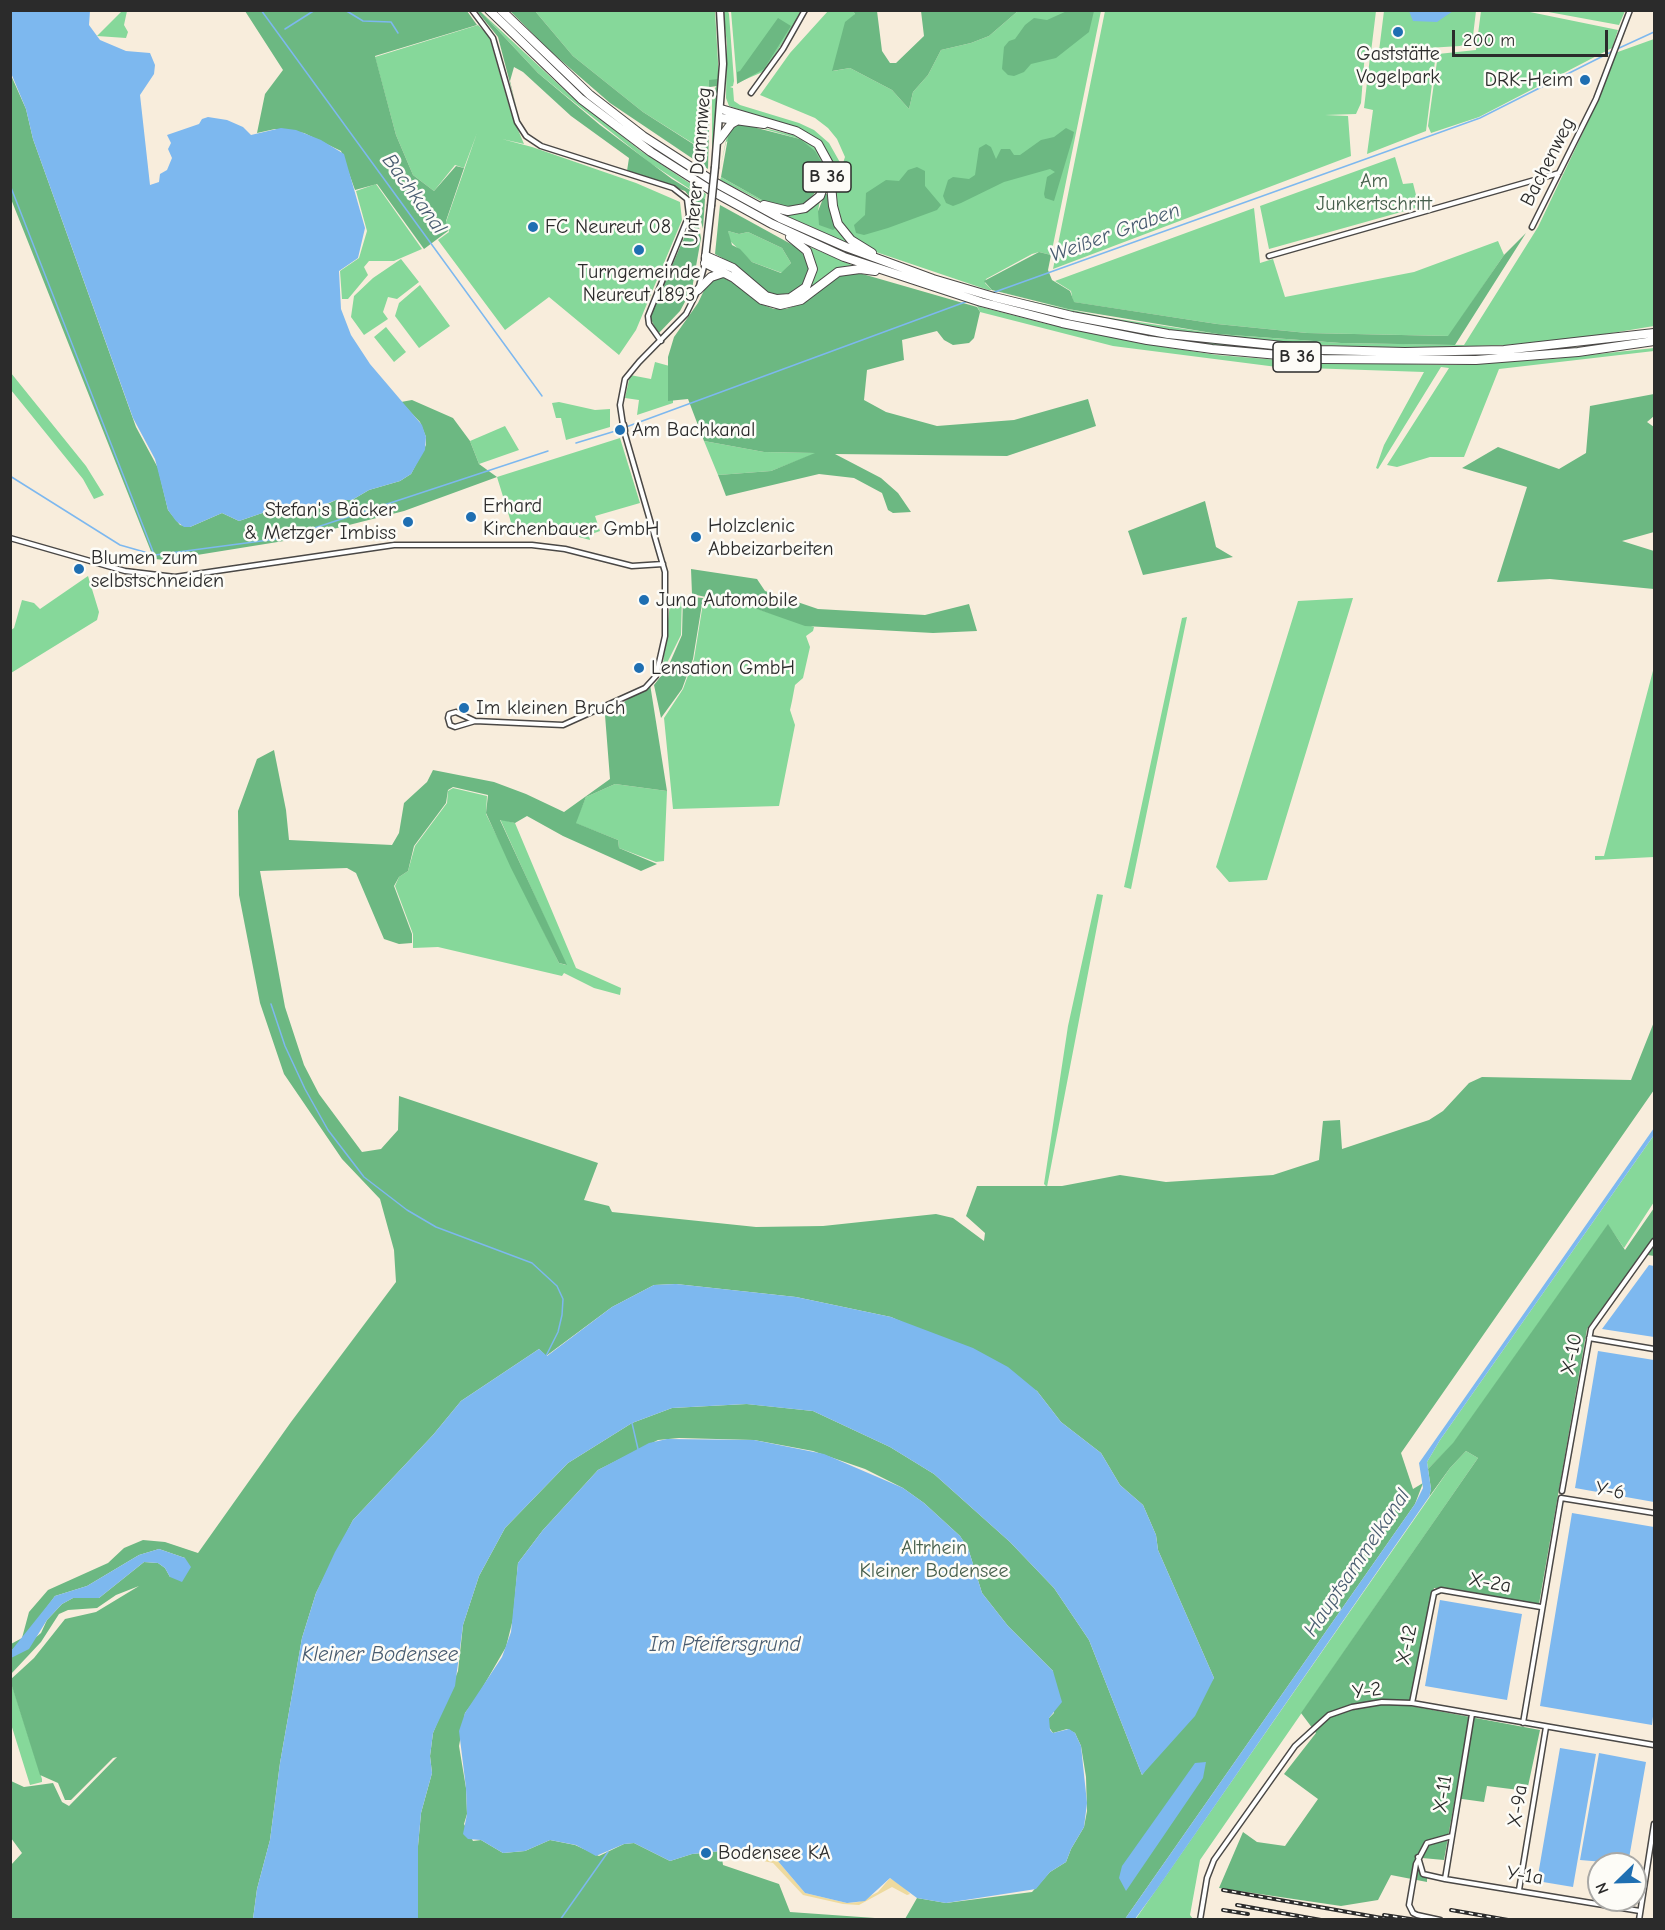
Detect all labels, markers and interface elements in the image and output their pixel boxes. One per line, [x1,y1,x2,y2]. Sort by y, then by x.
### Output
scale bar [1455,18,1611,56]
marker: Gaststätte Vogelpark [1391,25,1405,39]
text: 200 m [1463,30,1515,51]
place label: Gaststätte Vogelpark [1356,42,1440,89]
place label: DRK-Heim [1485,68,1573,92]
marker: DRK-Heim [1578,73,1592,87]
street label: Unterer Dammweg [679,86,717,248]
street label: Bachenweg [1515,114,1581,210]
water label: Bachkanal [376,149,452,239]
road number: B 36 [803,162,851,192]
park label: Am Junkertschritt [1316,169,1432,216]
water label: Weißer Graben [1046,198,1184,268]
place label: FC Neureut 08 [545,215,671,239]
marker: FC Neureut 08 [526,220,540,234]
marker: Turngemeinde Neureut 1893 [632,243,646,257]
place label: Turngemeinde Neureut 1893 [577,260,701,307]
road number: B 36 [1273,342,1321,372]
place label: Am Bachkanal [632,418,755,442]
marker: Am Bachkanal [613,423,627,437]
place label: Erhard Kirchenbauer GmbH [483,494,659,541]
place label: Stefan's Bäcker & Metzger Imbiss [244,498,396,545]
marker: Erhard Kirchenbauer GmbH [464,510,478,524]
place label: Holzclenic Abbeizarbeiten [708,514,834,561]
marker: Stefan's Bäcker & Metzger Imbiss [401,515,415,529]
marker: Holzclenic Abbeizarbeiten [689,530,703,544]
place label: Blumen zum selbstschneiden [91,546,224,593]
marker: Blumen zum selbstschneiden [72,562,86,576]
place label: Juna Automobile [656,588,798,612]
marker: Juna Automobile [637,593,651,607]
place label: Lensation GmbH [651,656,795,680]
marker: Lensation GmbH [632,661,646,675]
place label: Im kleinen Bruch [476,696,625,720]
marker: Im kleinen Bruch [457,701,471,715]
street label: X-10 [1556,1331,1588,1377]
street label: Y-6 [1594,1477,1626,1505]
water label: Hauptsammelkanal [1298,1485,1416,1641]
park label: Altrhein Kleiner Bodensee [860,1536,1008,1583]
street label: X-2a [1467,1567,1513,1599]
street label: X-12 [1391,1623,1423,1667]
water label: Im Pfeifersgrund [649,1632,801,1658]
water label: Kleiner Bodensee [302,1642,458,1668]
street label: Y-2 [1351,1677,1383,1705]
street label: X-11 [1428,1774,1458,1814]
street label: X-9a [1503,1783,1533,1829]
place label: Bodensee KA [718,1841,830,1865]
marker: Bodensee KA [699,1846,713,1860]
north arrow [1587,1852,1647,1912]
street label: Y-1a [1505,1861,1545,1891]
text: N [1592,1880,1613,1897]

